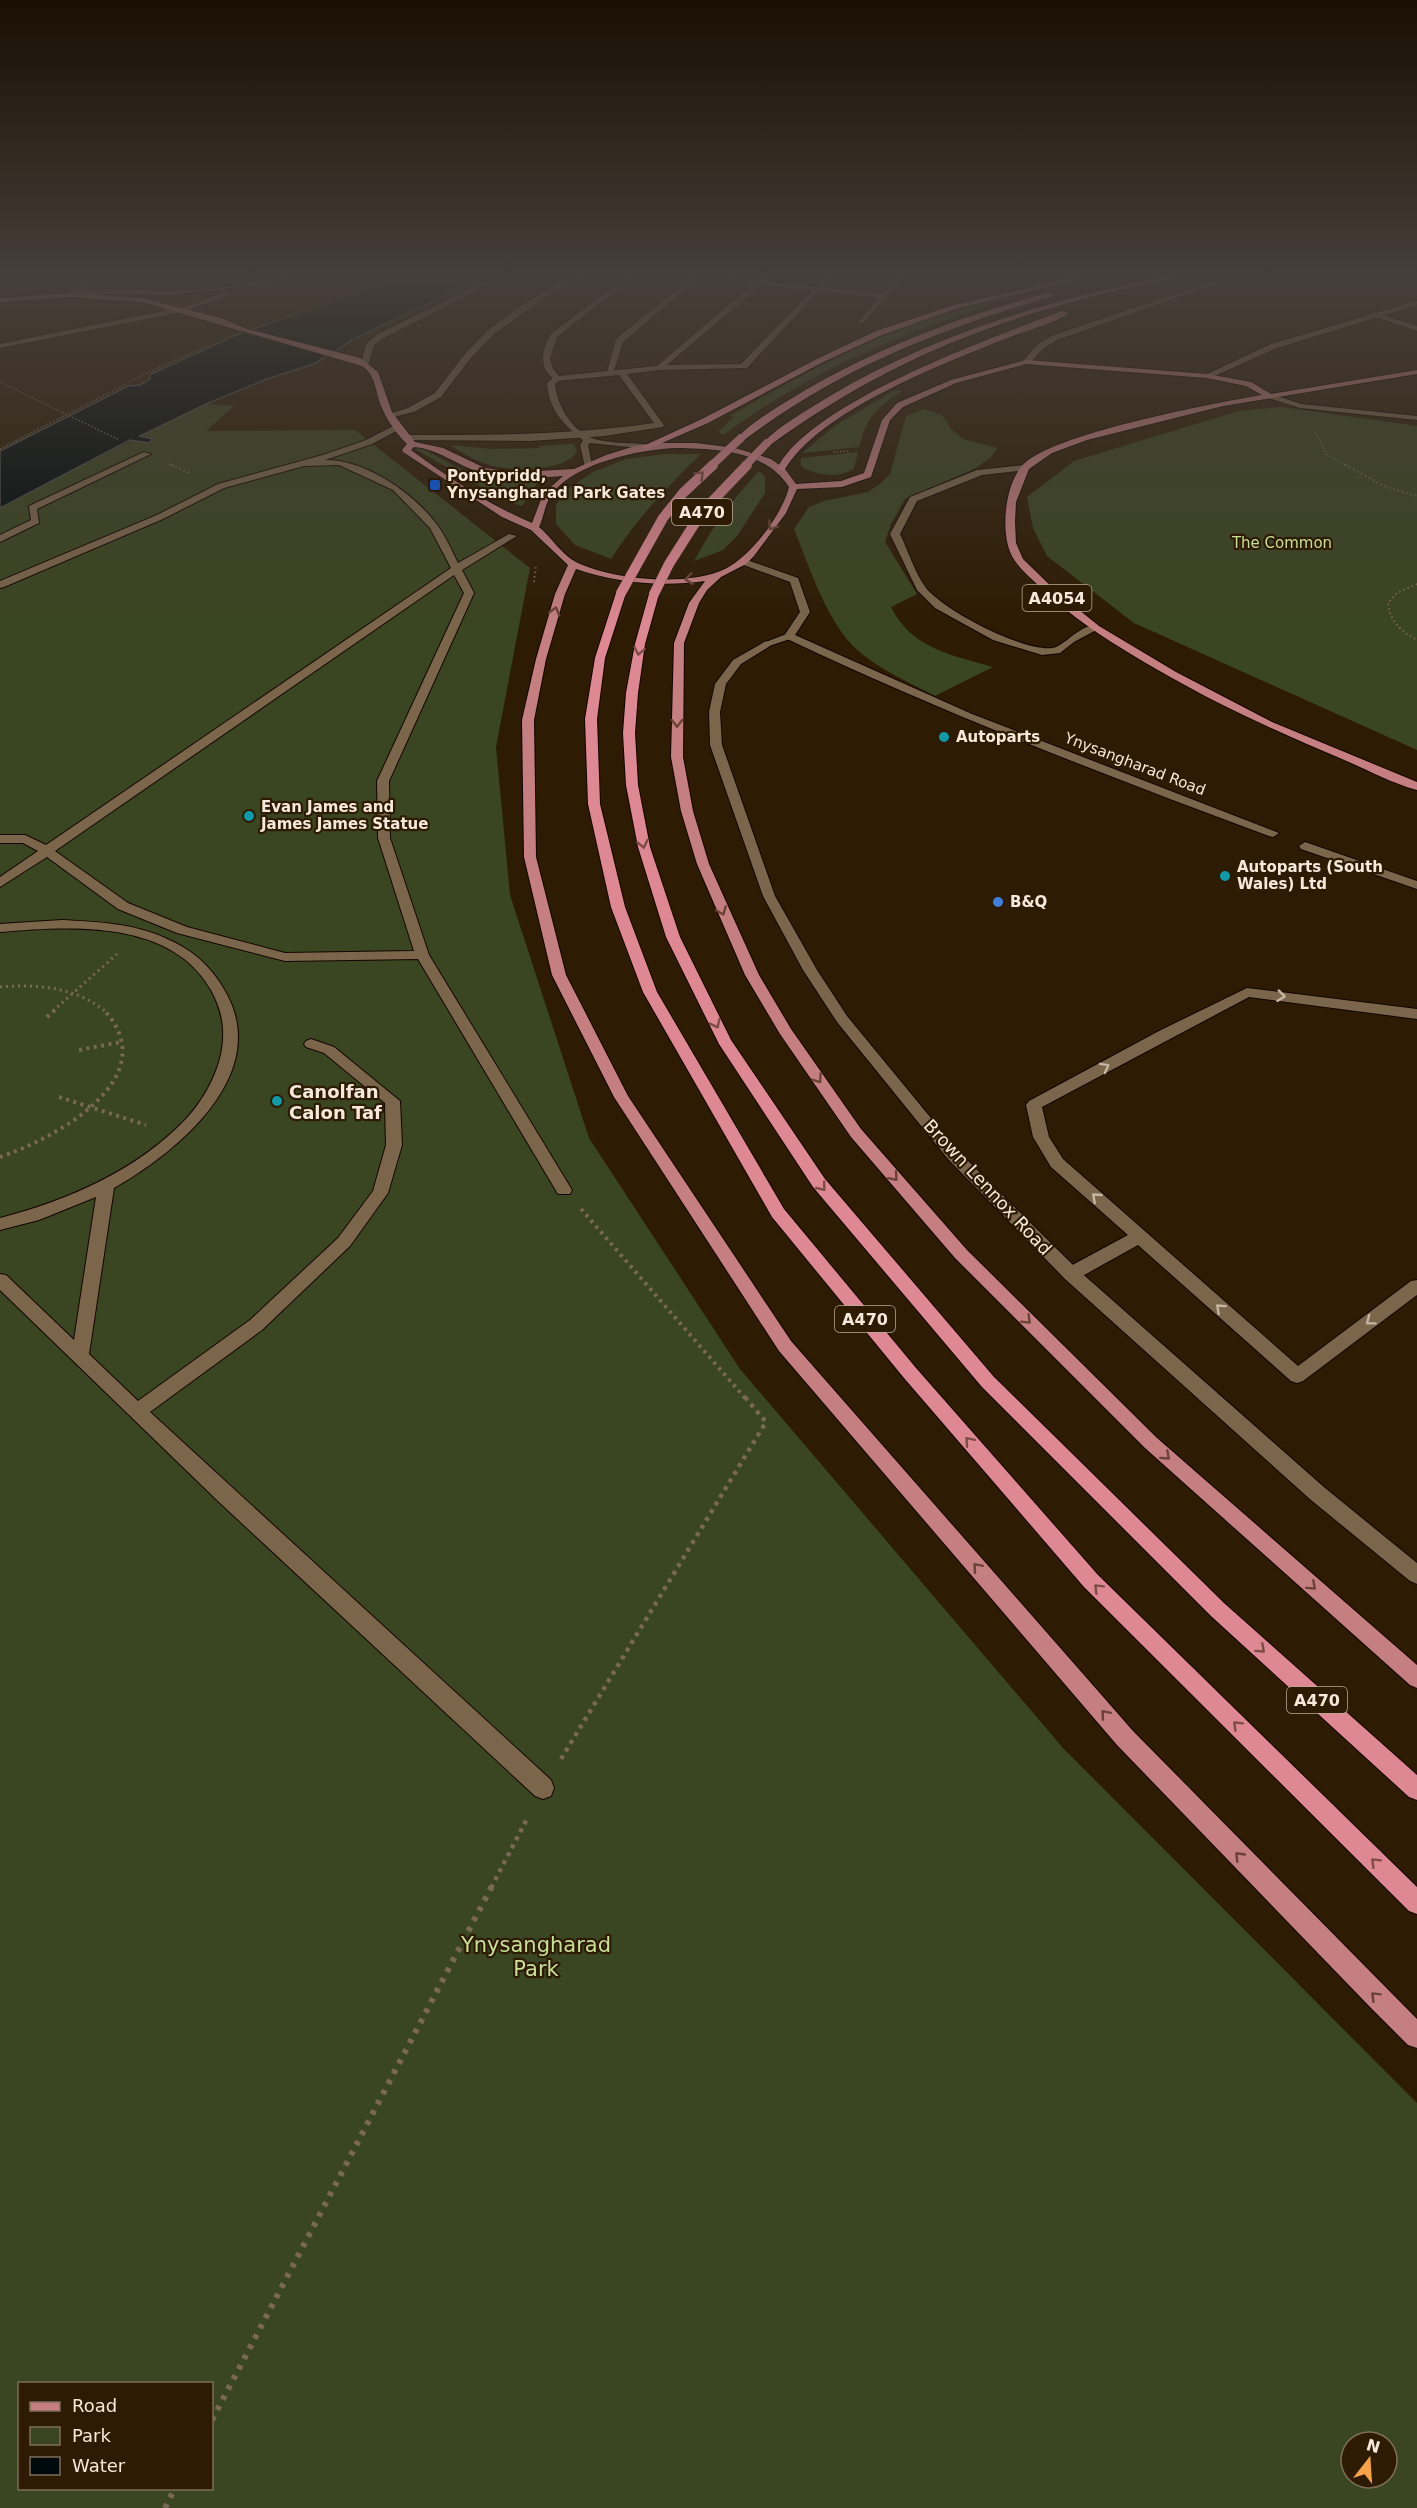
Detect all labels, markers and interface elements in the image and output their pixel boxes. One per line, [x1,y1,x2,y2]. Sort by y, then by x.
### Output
place label: Pontypridd, Ynysangharad Park Gates [446,467,665,502]
one-way arrow [693,472,704,483]
marker: Pontypridd, Ynysangharad Park Gates [428,478,442,492]
road number: A470 [672,499,732,525]
one-way arrow [768,520,779,531]
park label: The Common [1231,534,1332,552]
one-way arrow [684,573,694,585]
road number: A4054 [1022,585,1092,611]
one-way arrow [548,606,560,617]
one-way arrow [633,645,646,655]
one-way arrow [671,718,683,727]
place label: Autoparts [956,728,1040,746]
street label: Ynysangharad Road [1061,728,1208,799]
marker: Autoparts [937,730,951,744]
place label: Evan James and James James Statue [260,798,428,833]
marker: Evan James and James James Statue [242,809,256,823]
one-way arrow [636,838,649,848]
place label: Autoparts (South Wales) Ltd [1237,858,1383,893]
marker: Autoparts (South Wales) Ltd [1218,869,1232,883]
place label: B&Q [1010,893,1047,911]
marker: B&Q [991,895,1005,909]
one-way arrow [715,904,727,915]
one-way arrow [1276,990,1286,1002]
one-way arrow [708,1018,720,1029]
one-way arrow [1099,1062,1109,1074]
one-way arrow [811,1073,822,1084]
place label: Canolfan Calon Taf [289,1081,382,1123]
marker: Canolfan Calon Taf [270,1094,284,1108]
street label: Brown Lennox Road [920,1115,1056,1259]
one-way arrow [887,1170,898,1181]
one-way arrow [815,1180,826,1191]
one-way arrow [1092,1193,1103,1204]
one-way arrow [1216,1304,1227,1315]
road number: A470 [835,1306,895,1332]
one-way arrow [1020,1313,1031,1323]
one-way arrow [1366,1314,1377,1325]
one-way arrow [965,1437,976,1448]
one-way arrow [1159,1449,1170,1460]
one-way arrow [973,1563,984,1574]
one-way arrow [1305,1579,1316,1590]
one-way arrow [1094,1584,1105,1595]
one-way arrow [1255,1642,1265,1653]
road number: A470 [1287,1687,1347,1713]
one-way arrow [1101,1710,1112,1721]
one-way arrow [1233,1721,1244,1732]
one-way arrow [1235,1852,1246,1862]
one-way arrow [1372,1858,1383,1869]
park label: Ynysangharad Park [460,1933,611,1981]
one-way arrow [1371,1992,1382,2003]
legend [18,2382,213,2490]
text: Road [72,2395,117,2416]
text: Park [72,2425,111,2446]
north arrow [1339,2430,1399,2490]
text: N [1364,2435,1382,2457]
text: Water [72,2455,126,2476]

